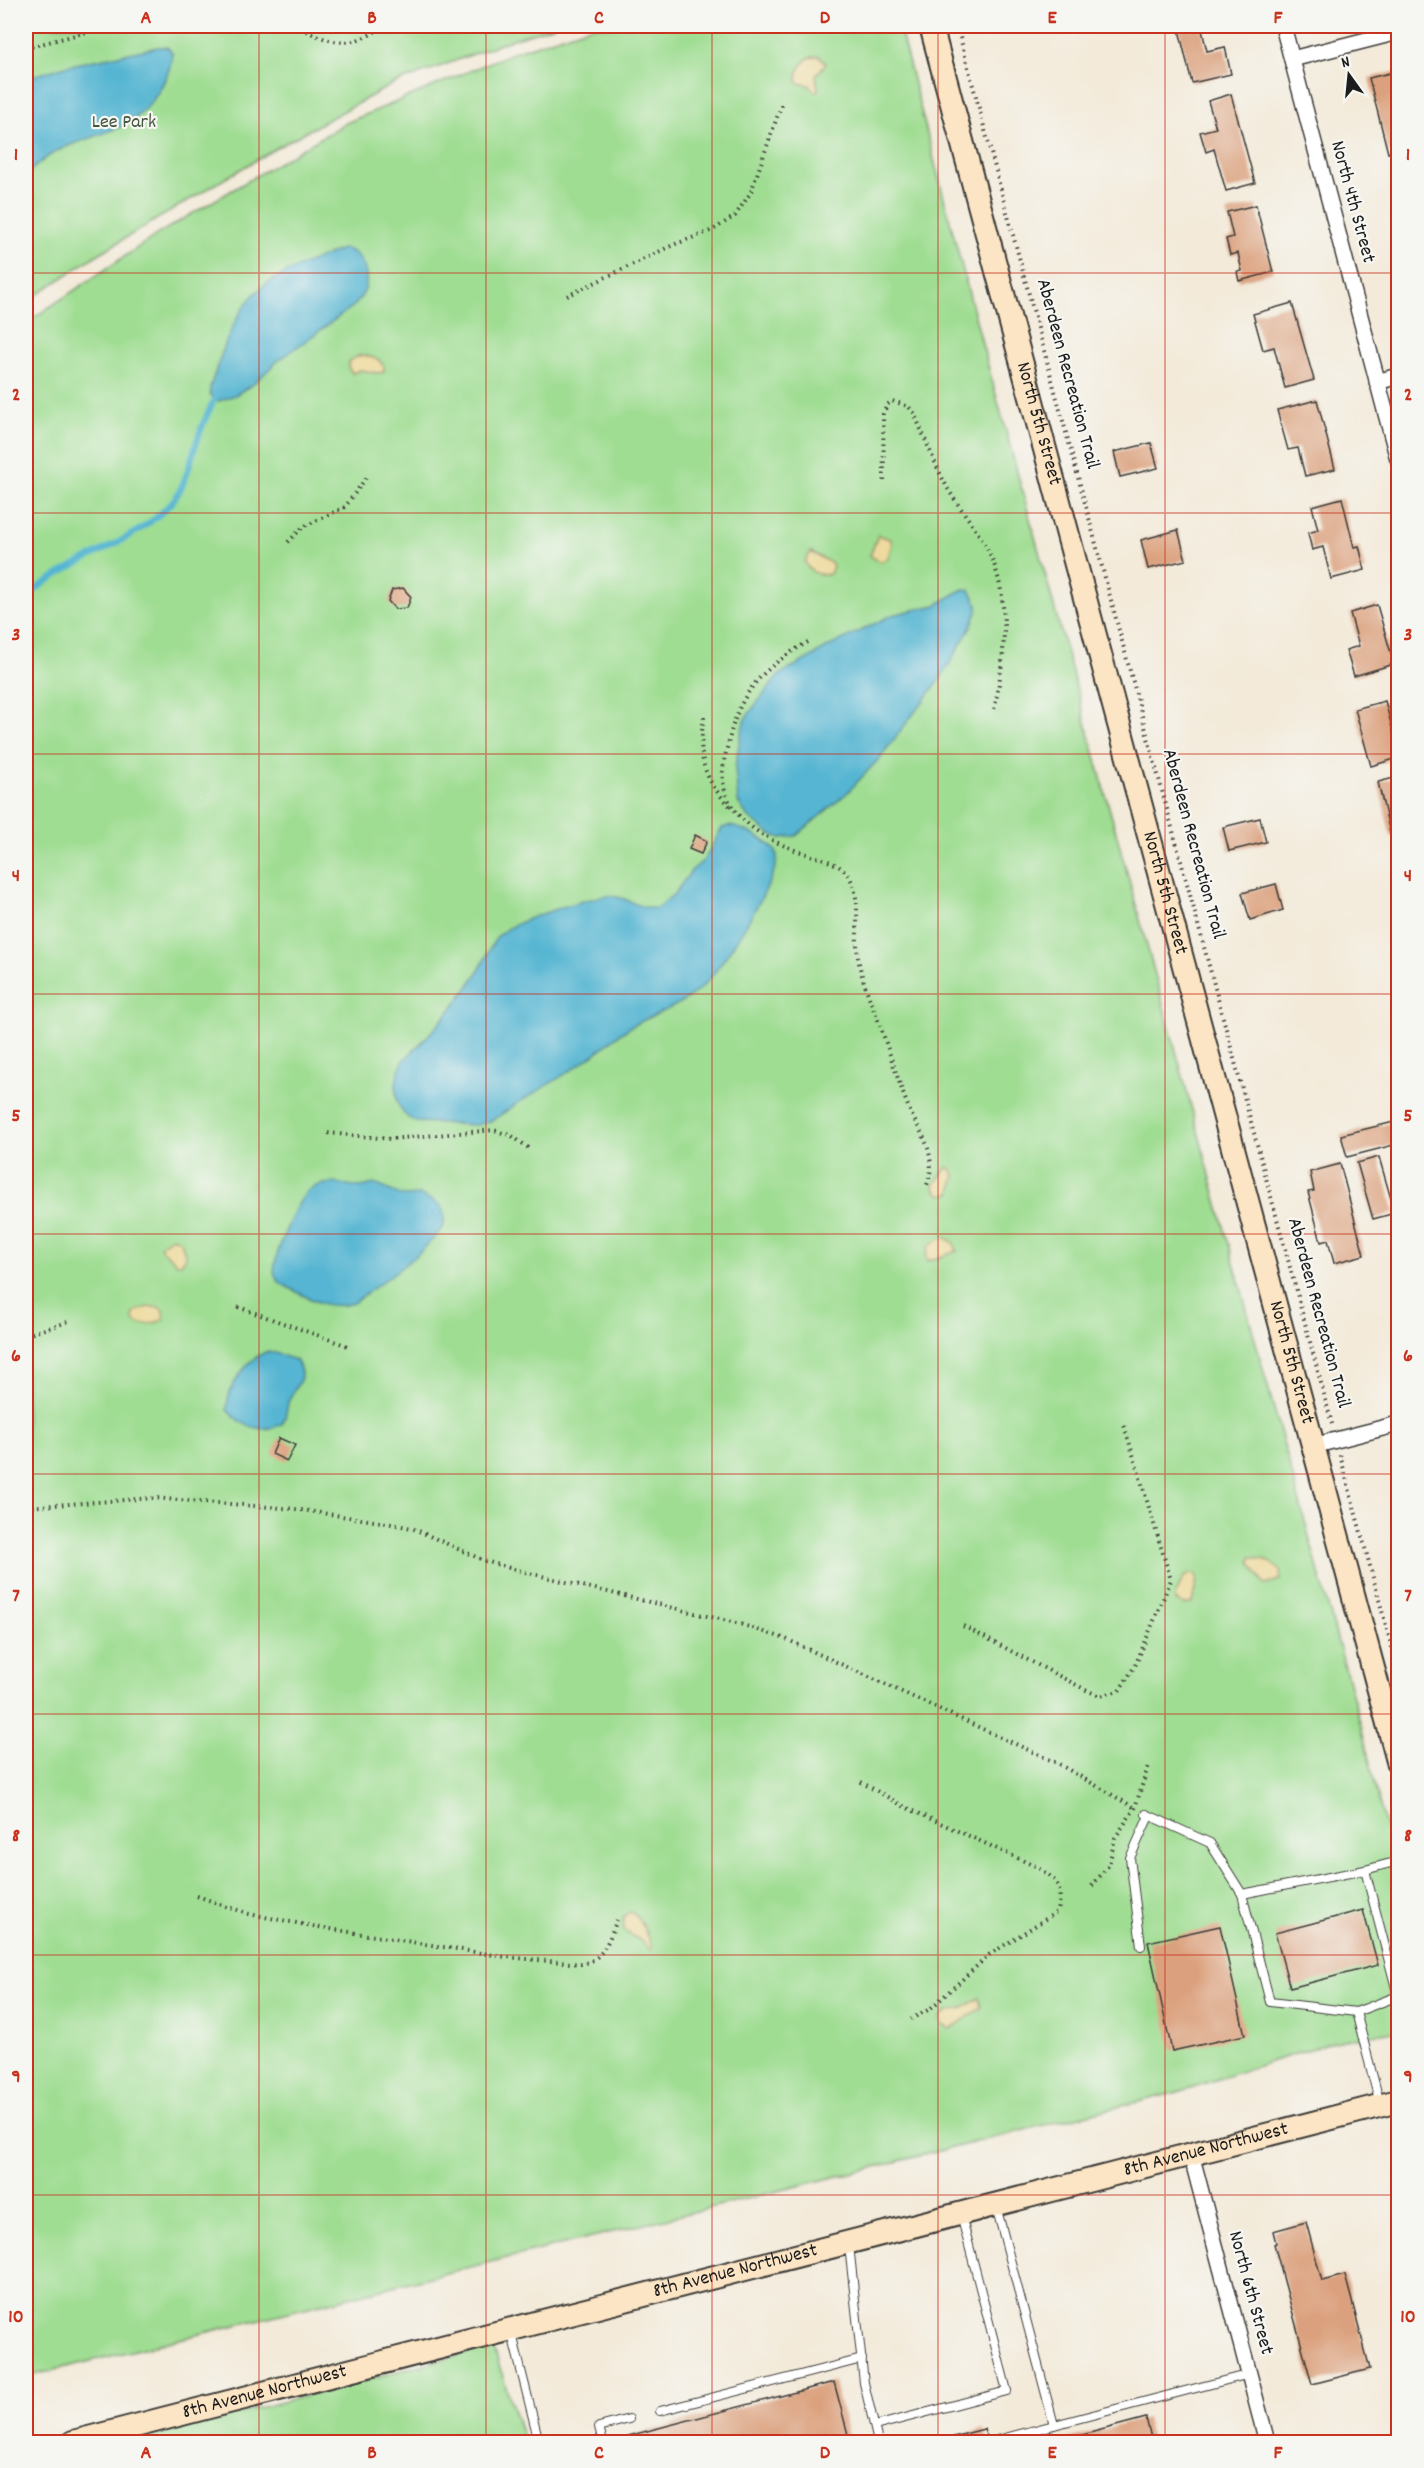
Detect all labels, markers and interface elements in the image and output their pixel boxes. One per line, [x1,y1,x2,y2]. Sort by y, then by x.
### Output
text: A [141,5,152,33]
text: B [367,5,377,33]
text: C [594,5,604,33]
text: D [820,5,831,33]
text: E [1047,5,1057,33]
text: F [1274,5,1284,33]
north arrow [1319,45,1379,105]
text: N [1339,51,1353,75]
park label: Lee Park [92,109,156,137]
street label: North 4th Street [1322,138,1382,266]
text: 1 [14,142,18,170]
text: 1 [1406,142,1410,170]
street label: Aberdeen Recreation Trail [1028,276,1106,472]
street label: North 5th Street [1008,359,1068,489]
text: 2 [12,382,20,410]
text: 2 [1404,382,1412,410]
text: 3 [12,622,20,650]
text: 3 [1404,622,1412,650]
street label: Aberdeen Recreation Trail [1154,746,1232,942]
street label: North 5th Street [1134,828,1194,958]
text: 4 [12,863,20,891]
text: 4 [1404,863,1412,891]
text: 5 [11,1103,21,1131]
text: 5 [1403,1103,1413,1131]
street label: Aberdeen Recreation Trail [1279,1215,1357,1411]
street label: North 5th Street [1261,1298,1321,1427]
text: 6 [11,1343,21,1371]
text: 6 [1403,1343,1413,1371]
text: 7 [12,1583,20,1611]
text: 7 [1404,1583,1412,1611]
text: 8 [12,1823,20,1851]
text: 8 [1404,1823,1412,1851]
text: 9 [11,2064,21,2092]
text: 9 [1403,2064,1413,2092]
street label: 8th Avenue Northwest [1121,2116,1291,2185]
street label: North 6th Street [1220,2228,1280,2358]
street label: 8th Avenue Northwest [650,2237,821,2306]
text: 10 [8,2304,24,2332]
text: 10 [1400,2304,1416,2332]
street label: 8th Avenue Northwest [180,2358,350,2427]
text: A [141,2440,152,2468]
text: B [367,2440,377,2468]
text: C [594,2440,604,2468]
text: D [820,2440,831,2468]
text: E [1047,2440,1057,2468]
text: F [1274,2440,1284,2468]

